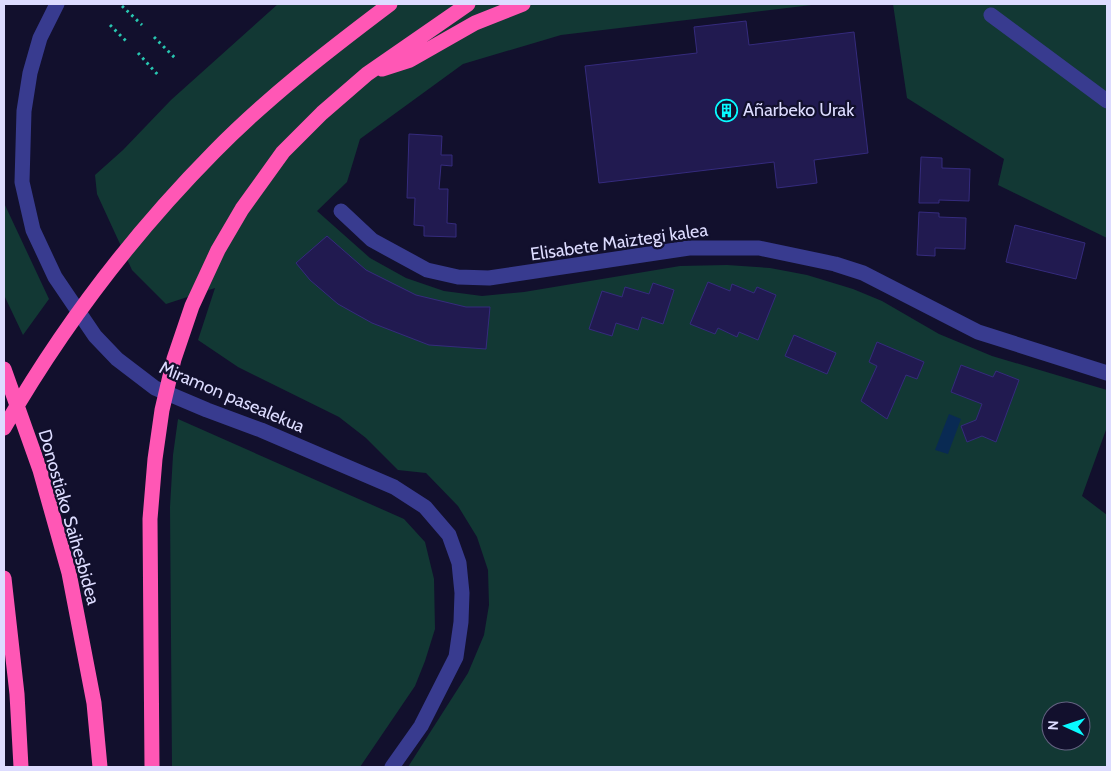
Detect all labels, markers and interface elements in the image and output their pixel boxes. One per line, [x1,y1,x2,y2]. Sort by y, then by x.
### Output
building icon: Añarbeko Urak [715,98,739,122]
place label: Añarbeko Urak [743,99,855,121]
street label: Elisabete Maiztegi kalea [529,219,710,265]
street label: Miramon pasealekua [156,356,308,438]
street label: Donostiako Saihesbidea [33,427,105,608]
north arrow [1041,701,1091,751]
text: N [1044,720,1062,731]

